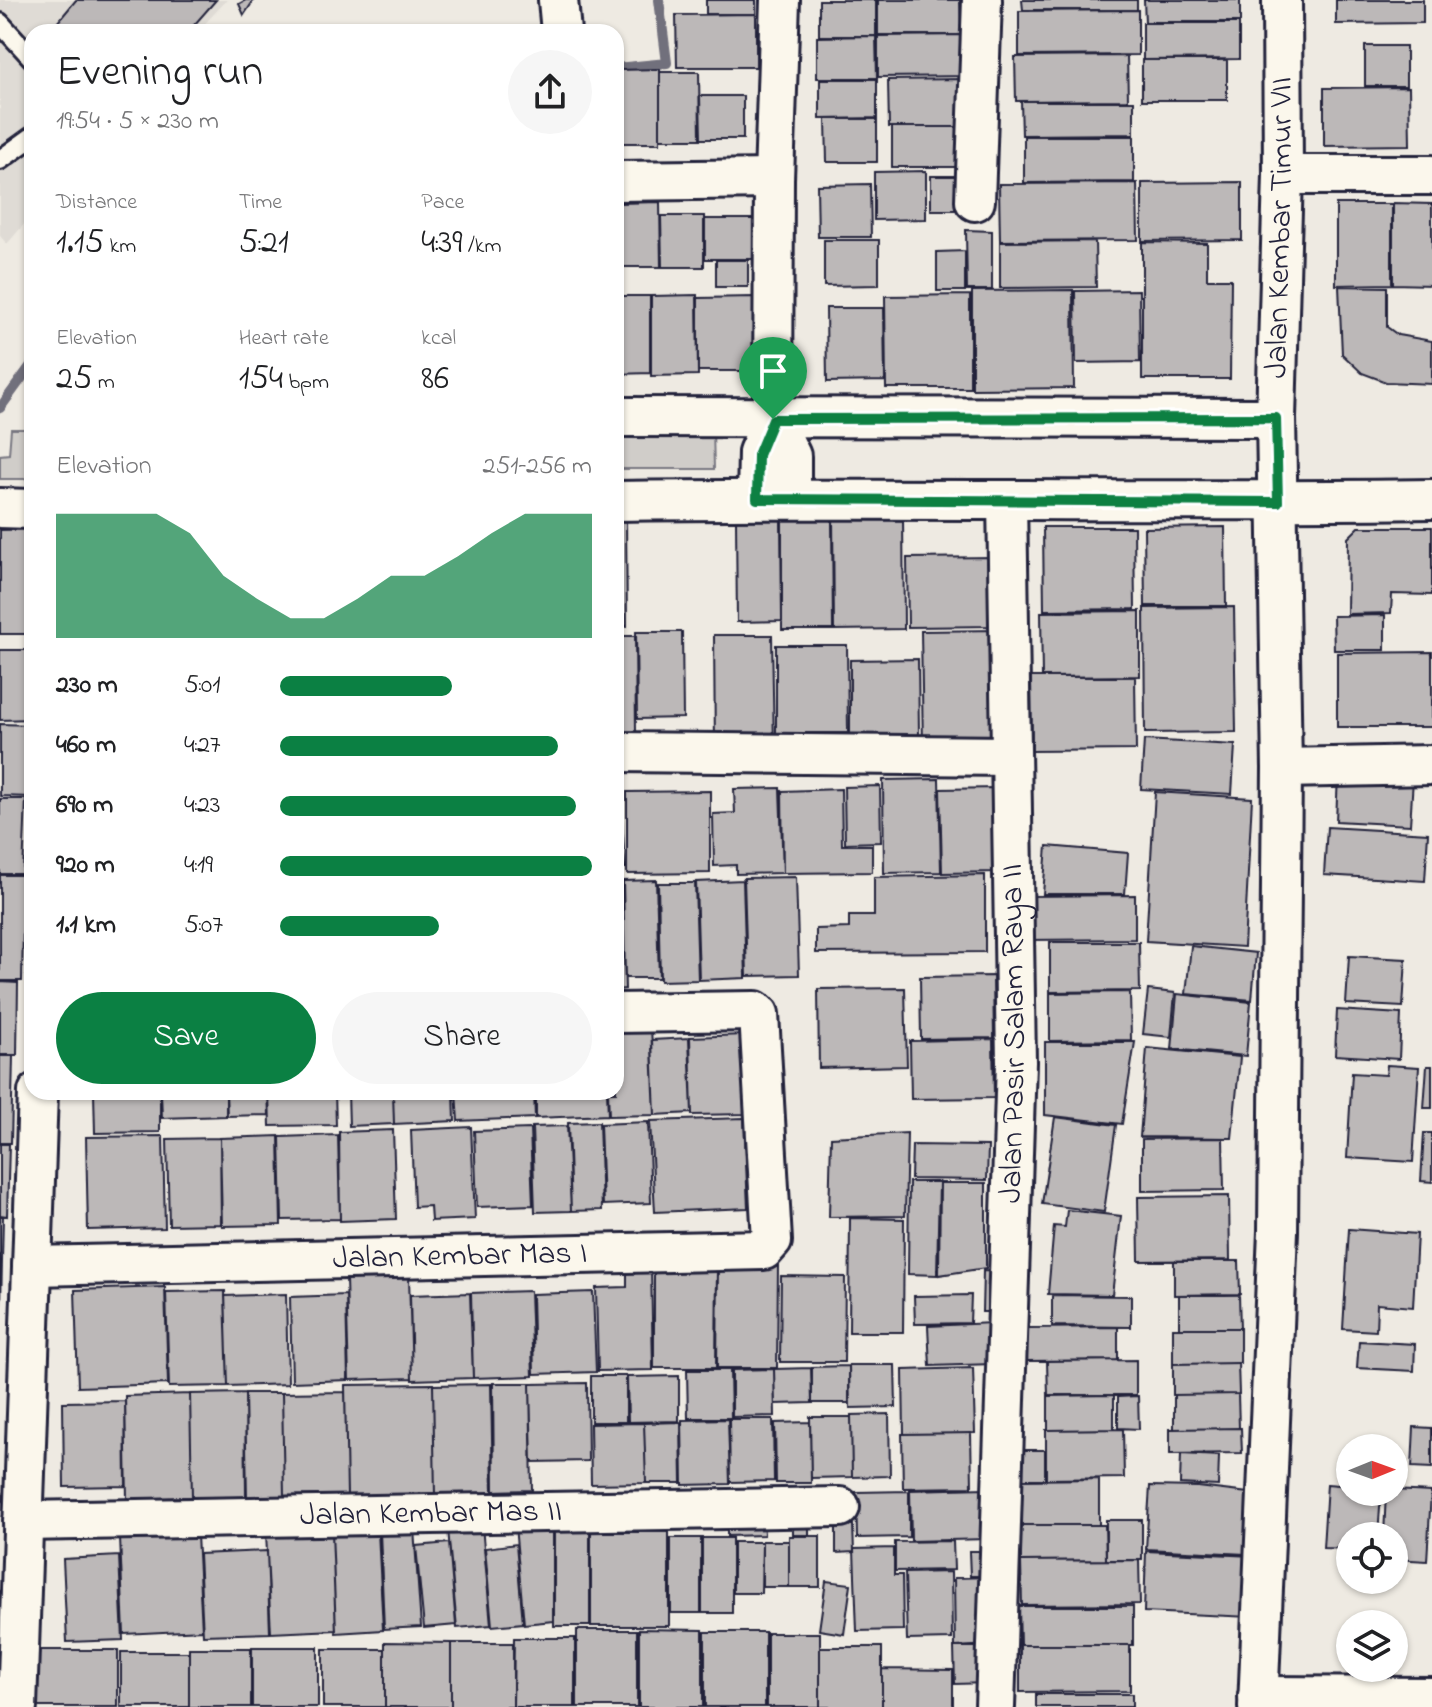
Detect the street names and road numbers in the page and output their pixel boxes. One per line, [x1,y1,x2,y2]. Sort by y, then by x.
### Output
street label: Jalan Kembar Timur VII [1254,77,1307,379]
street label: Jalan Pasir Salam Raya II [988,863,1040,1204]
street label: Jalan Kembar Mas I [332,1230,588,1283]
street label: Jalan Kembar Mas II [299,1488,562,1540]

